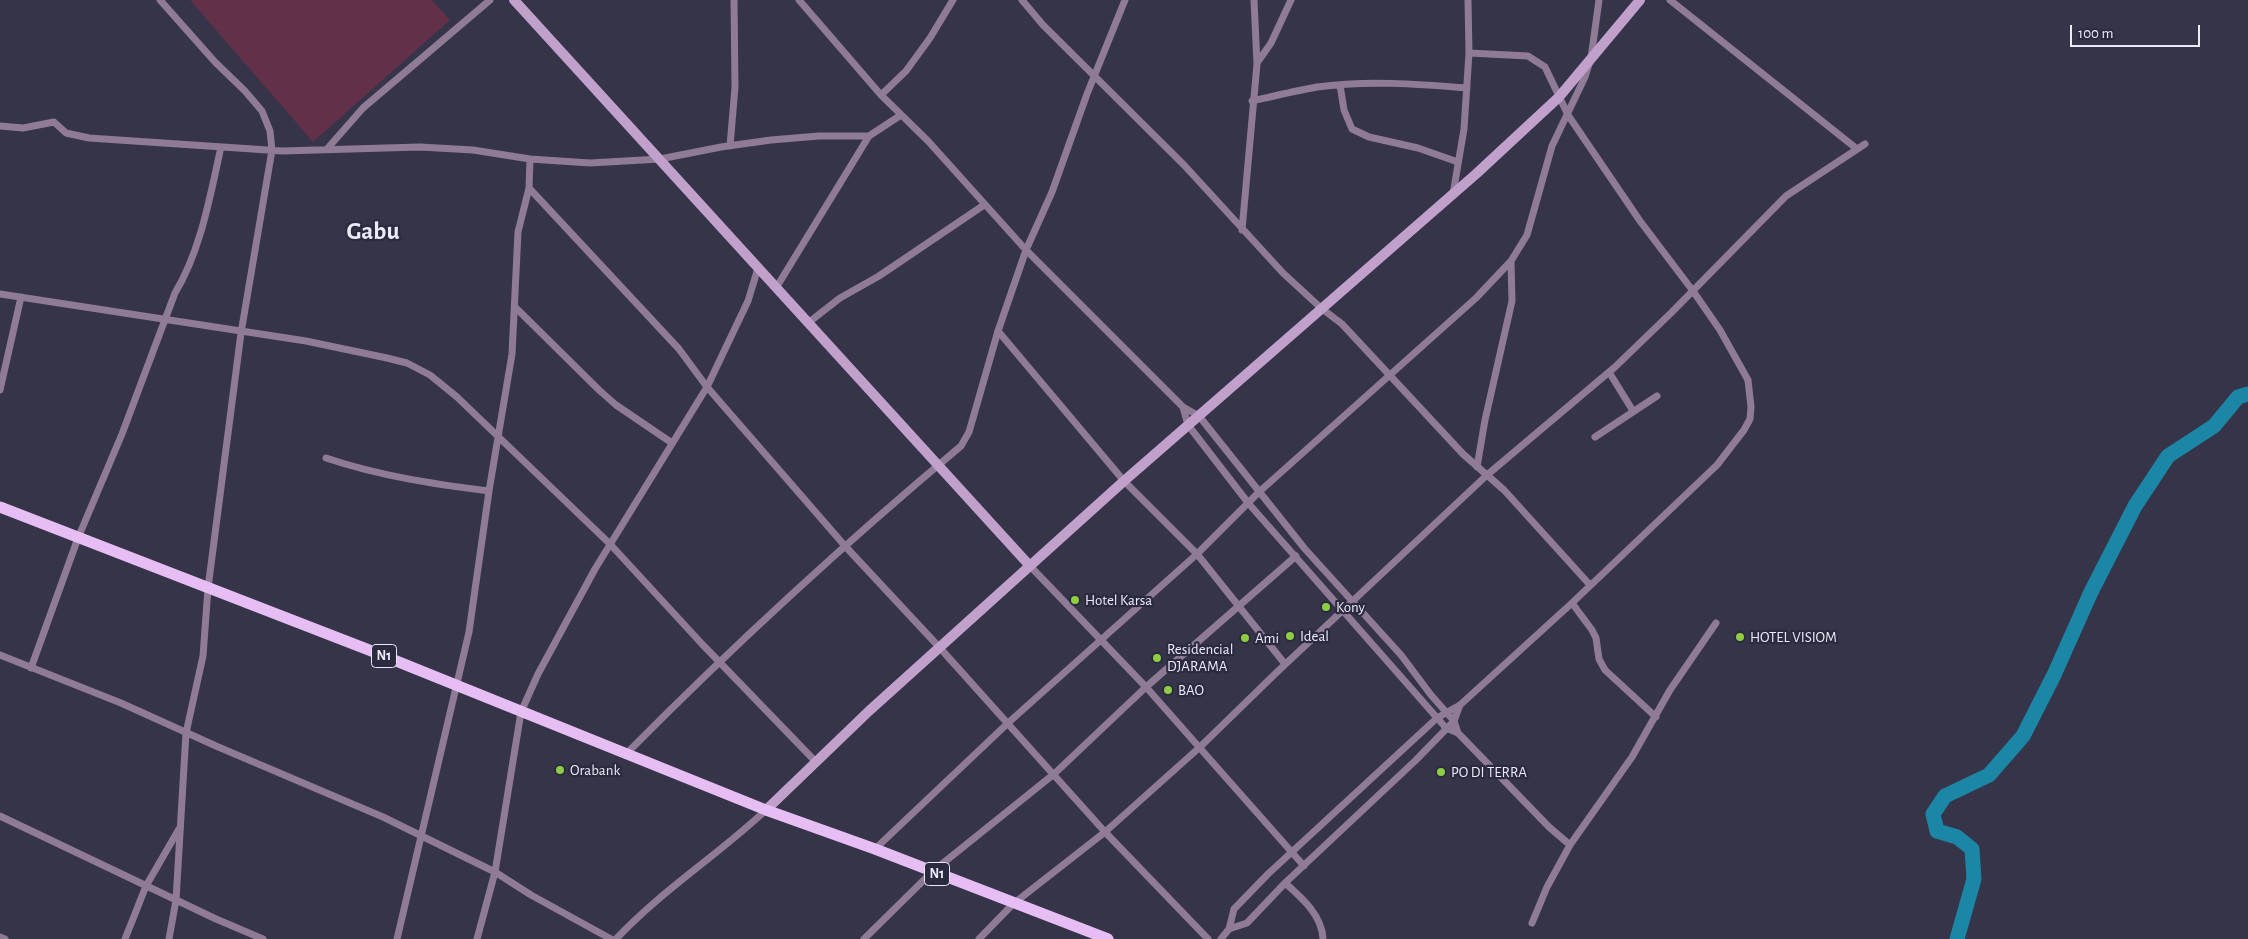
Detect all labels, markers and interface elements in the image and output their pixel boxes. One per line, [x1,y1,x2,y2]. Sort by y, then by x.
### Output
scale bar [2073,15,2203,47]
text: 100 m [2078,26,2113,41]
district label: Gabu [347,216,399,246]
place label: Hotel Karsa [1085,591,1152,609]
marker: Hotel Karsa [1069,594,1081,606]
place label: Kony [1336,598,1365,616]
marker: Kony [1320,601,1332,613]
place label: Ideal [1300,627,1329,645]
place label: HOTEL VISIOM [1750,628,1837,646]
place label: Ami [1255,629,1279,647]
marker: Ideal [1284,630,1296,642]
marker: HOTEL VISIOM [1734,631,1746,643]
marker: Ami [1239,632,1251,644]
place label: Residencial DJARAMA [1167,640,1233,675]
road number: N1 [372,644,396,668]
marker: Residencial DJARAMA [1151,652,1163,664]
place label: BAO [1178,681,1204,699]
marker: BAO [1162,684,1174,696]
place label: Orabank [570,761,620,779]
place label: PO DI TERRA [1451,763,1527,781]
marker: Orabank [554,764,566,776]
marker: PO DI TERRA [1435,766,1447,778]
road number: N1 [924,862,950,886]

